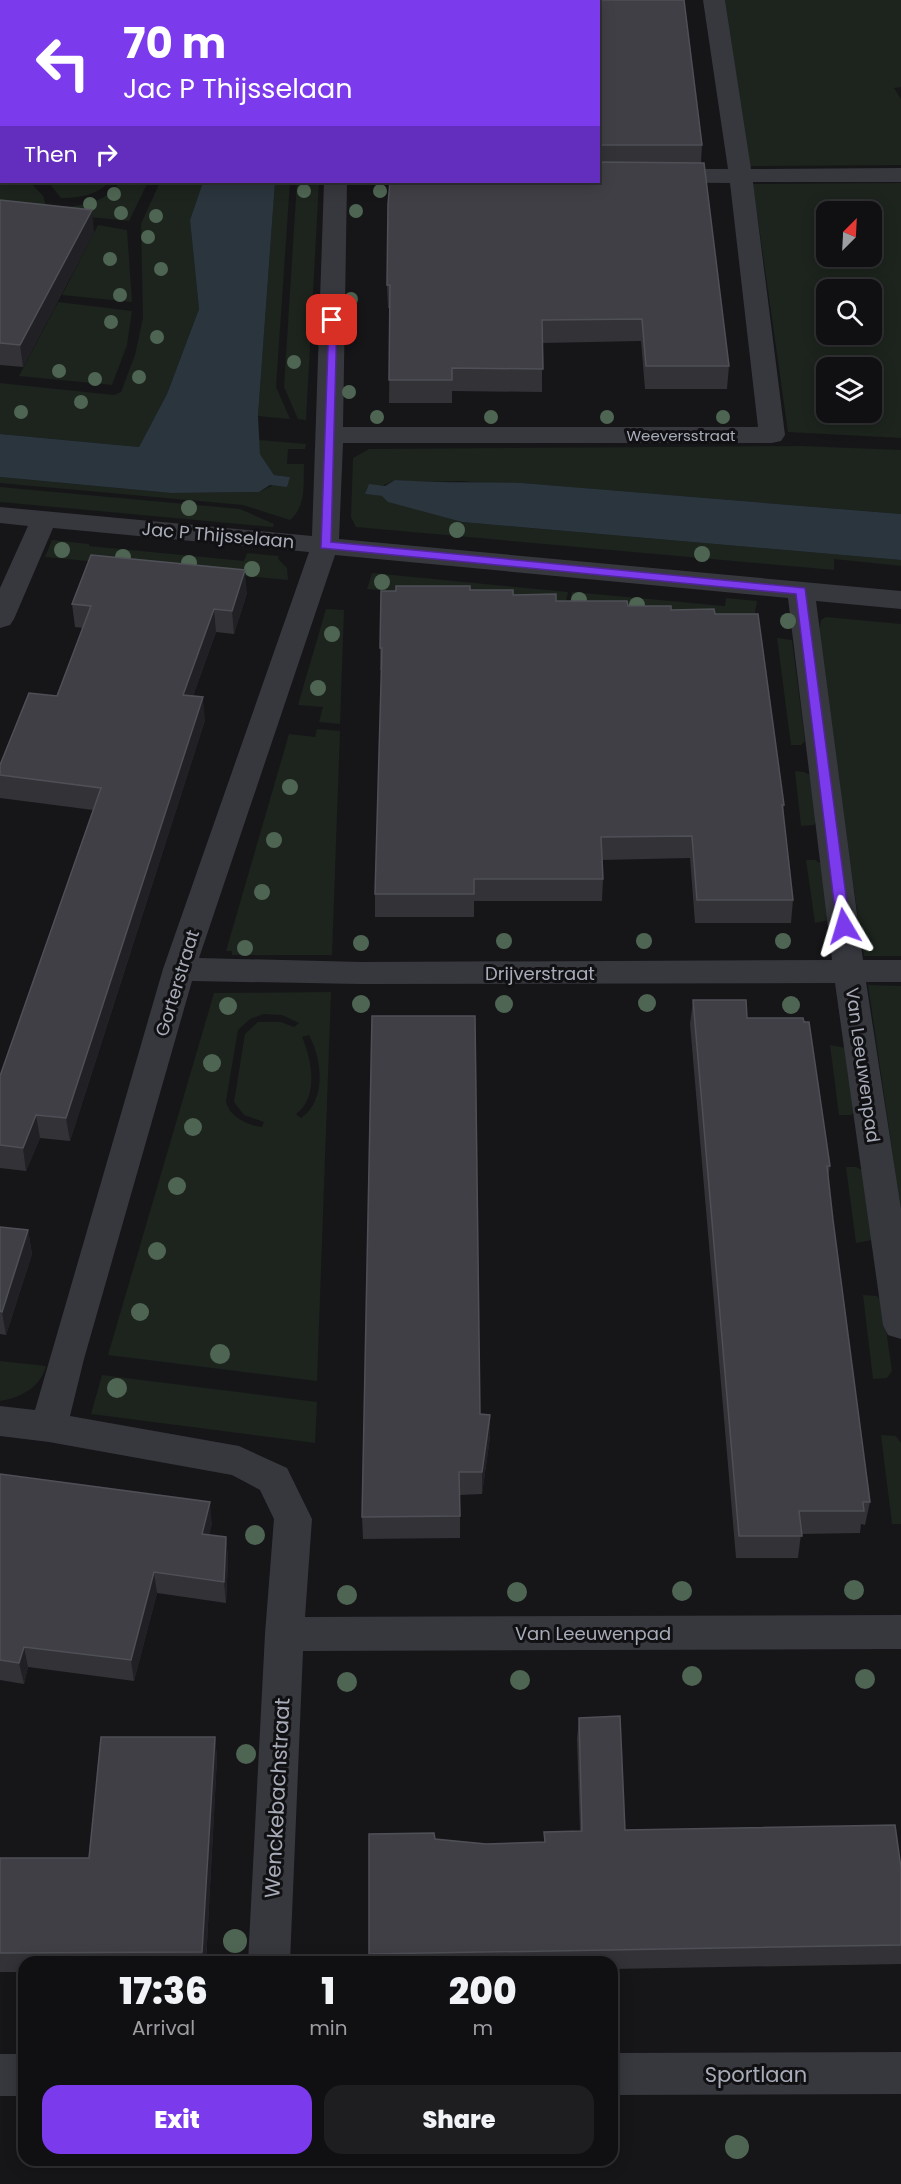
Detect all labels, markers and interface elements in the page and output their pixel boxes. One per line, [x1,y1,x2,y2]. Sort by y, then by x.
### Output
text: 70 m [123,14,226,73]
icon: left [24,24,102,102]
text: Jac P Thijsselaan [123,70,353,107]
icon: right [90,138,123,171]
text: Then [24,139,78,170]
north arrow [816,201,882,267]
map controls [816,201,882,423]
button: search [816,279,882,345]
pin [306,294,357,345]
icon: arrive [315,303,348,336]
button: layers [816,357,882,423]
street label: Weeversstraat [626,425,736,446]
street label: Jac P Thijsselaan [141,516,295,554]
position arrow [812,894,876,958]
street label: Gorterstraat [149,927,205,1039]
street label: Drijverstraat [485,961,595,986]
street label: Van Leeuwenpad [840,986,886,1144]
street label: Van Leeuwenpad [515,1621,671,1646]
street label: Wenckebachstraat [257,1697,297,1899]
text: 17:36 [119,1966,208,2017]
text: 1 [321,1966,335,2017]
text: 200 [449,1966,517,2017]
text: Arrival [132,2014,195,2042]
text: min [309,2014,347,2042]
text: m [472,2014,493,2042]
street label: Sportlaan [705,2060,807,2089]
button: Exit [42,2085,312,2154]
button: Share [324,2085,594,2154]

